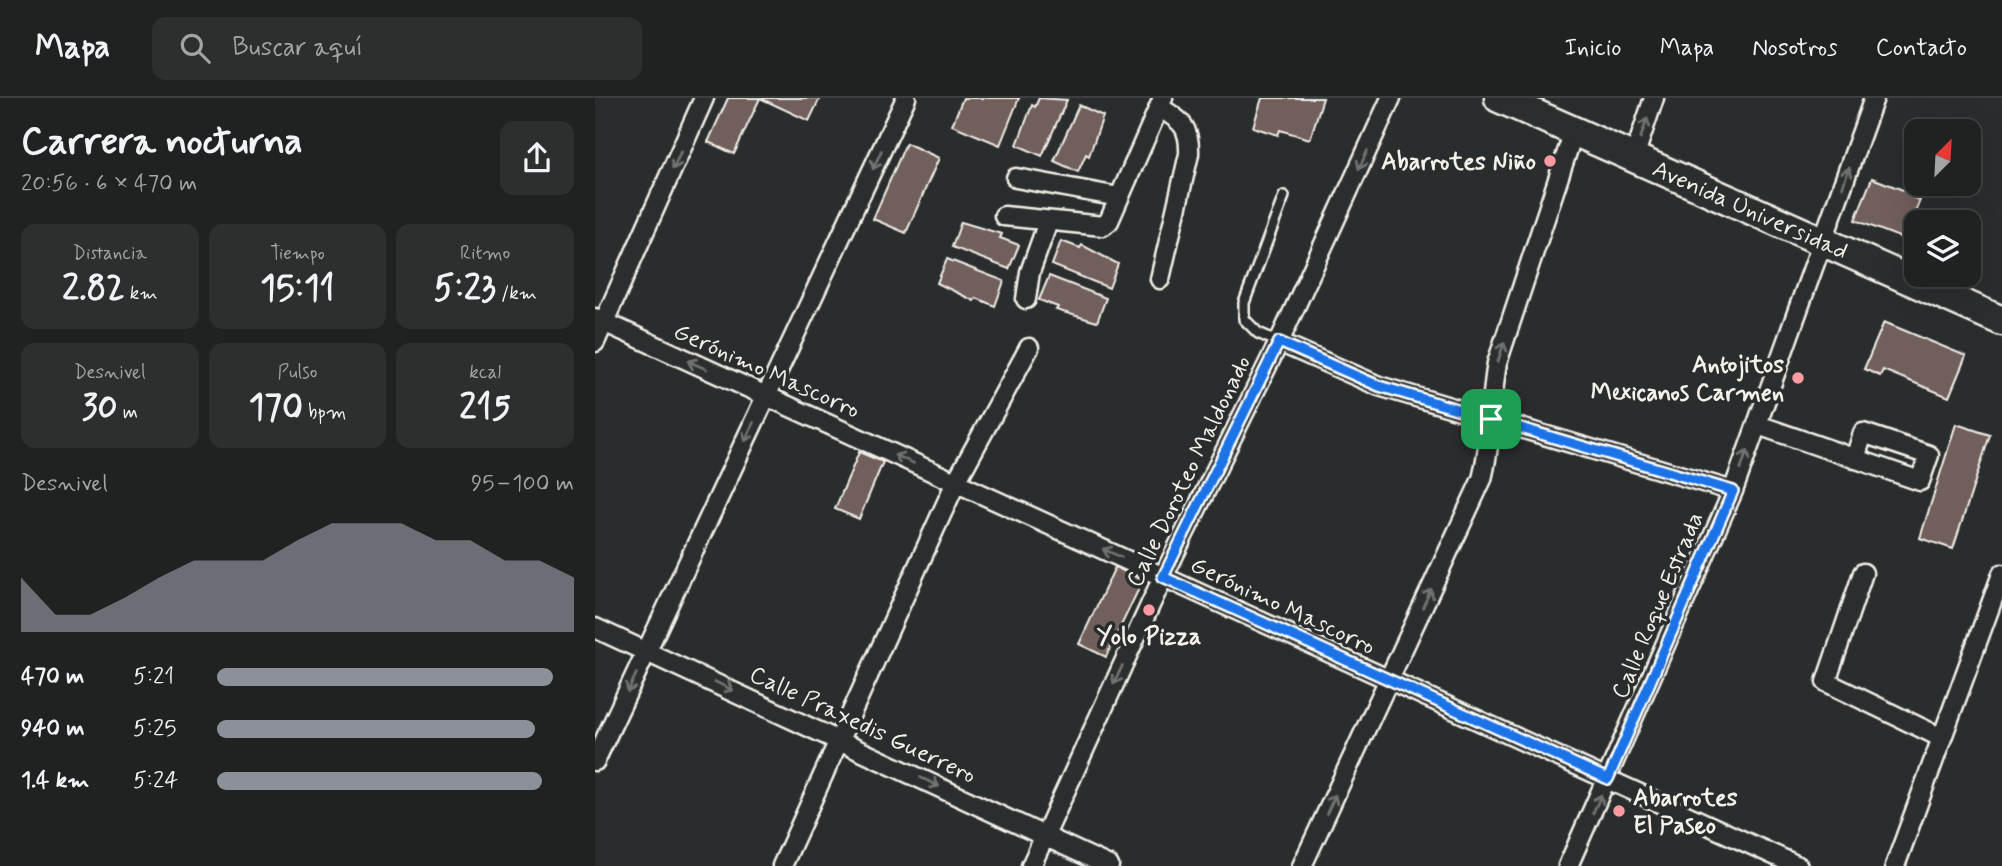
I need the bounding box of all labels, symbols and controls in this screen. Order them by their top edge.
search box [152,17,642,80]
text: Mapa [35,26,110,70]
icon: search [176,29,214,67]
text: Buscar aquí [232,31,363,65]
text: Inicio [1564,33,1622,64]
text: Mapa [1660,33,1714,64]
text: Nosotros [1752,33,1838,64]
text: Contacto [1876,33,1967,64]
one-way arrow [1639,117,1651,139]
text: Carrera nocturna [21,118,303,167]
north arrow [1904,119,1981,196]
map controls [1904,119,1981,287]
button: share [500,121,574,195]
place label: Abarrotes Niño [1381,147,1536,178]
one-way arrow [669,149,682,171]
one-way arrow [870,149,883,170]
one-way arrow [1356,149,1369,170]
marker: Abarrotes Niño [1542,153,1558,169]
street label: Avenida Universidad [1647,154,1852,268]
one-way arrow [1841,167,1853,189]
text: 20:56 · 6 × 470 m [21,169,197,199]
button: layers [1904,210,1981,287]
text: Distancia [73,241,147,266]
text: Tiempo [270,241,325,266]
text: Ritmo [460,241,510,266]
text: 2.82 [62,266,125,312]
text: 15:11 [260,266,335,312]
text: 5:23 [433,266,496,312]
text: km [125,281,158,306]
text: /km [496,281,537,306]
street label: Gerónimo Mascorro [668,316,864,426]
one-way arrow [1495,341,1508,363]
place label: Antojitos Mexicanos Carmen [1591,350,1784,409]
street label: Calle Doroteo Maldonado [1120,351,1259,593]
one-way arrow [687,358,709,371]
text: Desnivel [74,360,146,385]
text: Pulso [278,360,317,385]
text: kcal [469,360,501,385]
marker: Antojitos Mexicanos Carmen [1790,370,1806,386]
text: 30 [82,385,118,431]
text: 170 [249,385,303,431]
text: 215 [459,385,511,431]
pin [1461,389,1521,449]
text: m [118,400,138,425]
text: bpm [303,400,346,425]
icon: arrive [1472,400,1510,438]
one-way arrow [742,421,755,442]
one-way arrow [1739,449,1752,471]
one-way arrow [894,452,916,465]
text: Desnivel [21,469,108,499]
text: 95–100 m [471,469,574,499]
street label: Calle Roque Estrada [1605,508,1712,704]
one-way arrow [1101,546,1123,559]
street label: Gerónimo Mascorro [1185,550,1380,663]
one-way arrow [1420,588,1434,609]
marker: Yolo Pizza [1141,602,1157,618]
place label: Yolo Pizza [1097,622,1201,653]
street label: Calle Praxedis Guerrero [744,659,981,791]
text: 470 m [21,662,84,692]
text: 5:21 [133,662,174,692]
one-way arrow [1111,664,1124,685]
one-way arrow [625,672,638,693]
one-way arrow [713,680,734,693]
text: 940 m [21,714,85,744]
text: 5:25 [133,714,176,744]
text: 1.4 km [21,766,89,796]
text: 5:24 [133,766,178,796]
one-way arrow [919,776,940,790]
place label: Abarrotes El Paseo [1633,783,1738,842]
one-way arrow [1324,794,1338,815]
one-way arrow [1591,794,1604,815]
marker: Abarrotes El Paseo [1611,803,1627,819]

